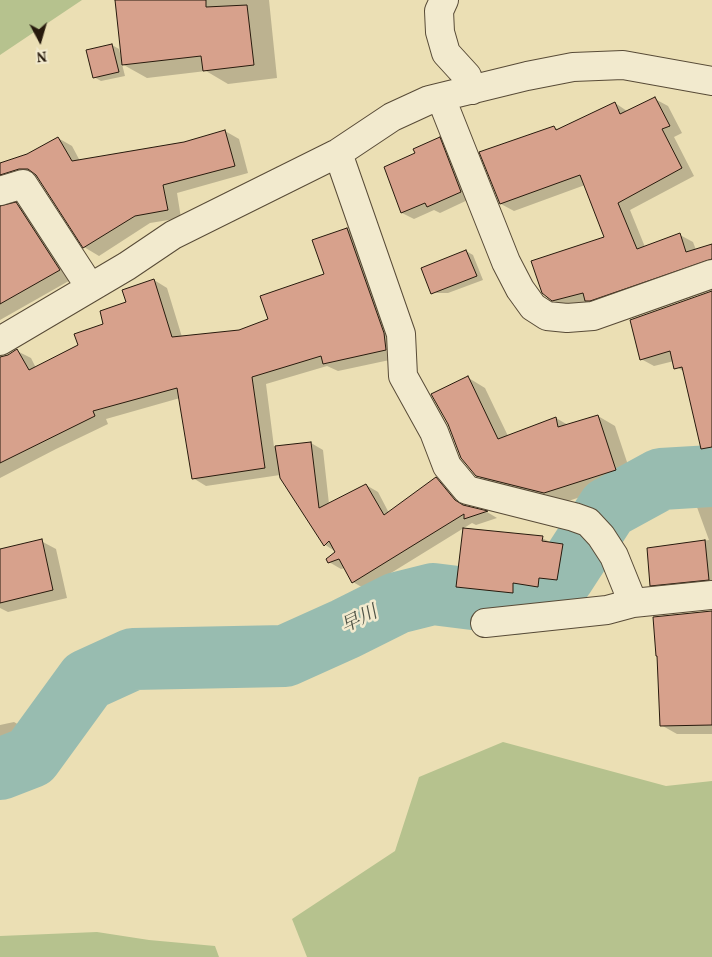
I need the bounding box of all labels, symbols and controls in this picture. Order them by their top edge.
north arrow [15,15,65,65]
text: N [36,45,48,65]
water label: 早川 [338,602,382,640]

